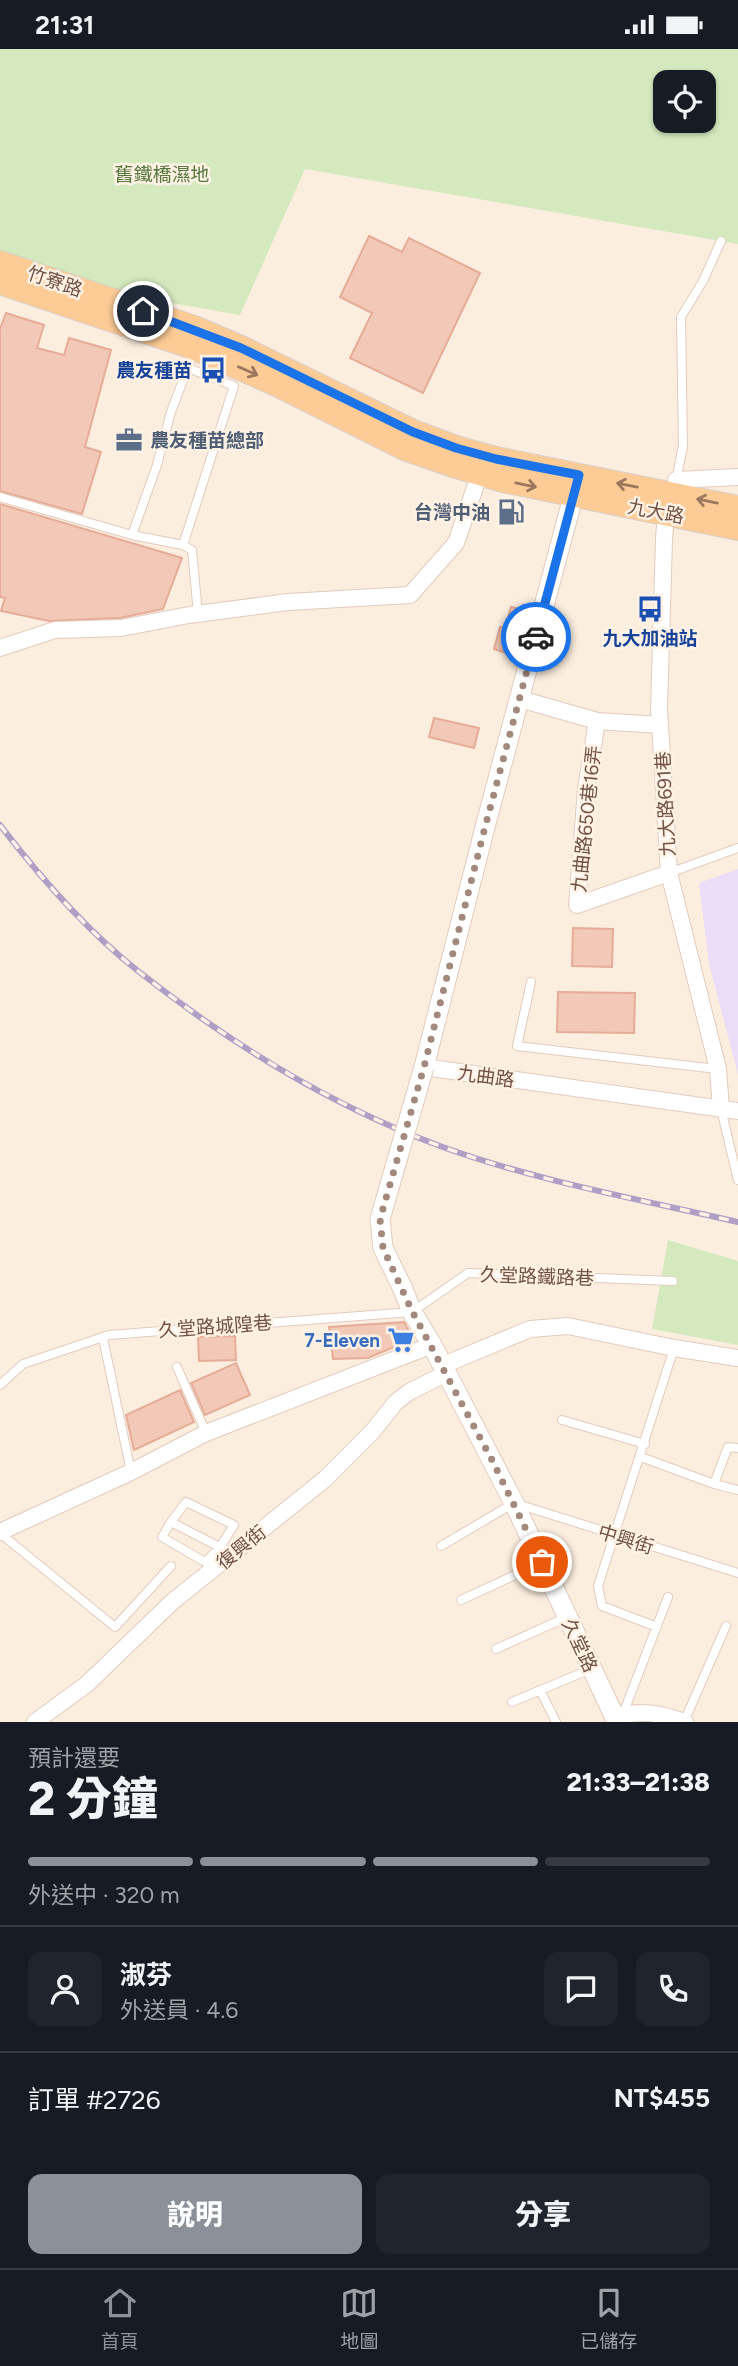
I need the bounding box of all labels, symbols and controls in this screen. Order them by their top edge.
text: 21:31 [35,9,94,41]
map controls [653,70,716,133]
button: locate [653,70,716,133]
park label: 舊鐵橋濕地 [114,163,210,186]
street label: 竹寮路 [24,261,86,302]
pin [113,281,173,341]
icon: home [124,292,162,330]
bus stop icon: 農友種苗 [198,355,228,385]
place label: 農友種苗 [116,359,192,382]
one-way arrow [237,365,259,378]
office icon: 農友種苗總部 [114,425,144,455]
place label: 農友種苗總部 [150,429,264,452]
one-way arrow [616,477,639,491]
one-way arrow [514,478,537,492]
one-way arrow [696,494,719,508]
street label: 九大路 [626,495,686,528]
fuel station icon: 台灣中油 [496,497,526,527]
place label: 台灣中油 [414,501,490,524]
bus stop icon: 九大加油站 [635,594,665,624]
courier [501,602,571,672]
icon: car [517,618,555,656]
place label: 九大加油站 [602,627,698,650]
street label: 九曲路650巷16弄 [567,745,606,894]
street label: 九大路691巷 [651,751,680,857]
street label: 九曲路 [456,1061,516,1092]
street label: 久堂路鐵路巷 [480,1263,594,1290]
street label: 久堂路城隍巷 [157,1311,273,1342]
supermarket icon: 7-Eleven [386,1325,416,1355]
place label: 7-Eleven [304,1329,380,1352]
street label: 中興街 [595,1520,656,1559]
street label: 復興街 [212,1521,271,1574]
pin [512,1532,572,1592]
icon: bag [523,1543,561,1581]
street label: 久堂路 [557,1615,602,1676]
text: 預計還要 [28,1744,120,1772]
text: 21:33–21:38 [566,1766,710,1798]
text: 2 分鐘 [28,1771,158,1827]
text: 外送中 · 320 m [28,1881,180,1909]
button: person [28,1952,102,2026]
button: chat [544,1952,618,2026]
button: phone [636,1952,710,2026]
text: 淑芬 [120,1959,172,1991]
text: 外送員 · 4.6 [120,1996,238,2024]
text: NT$455 [614,2082,710,2114]
text: 訂單 #2726 [28,2084,161,2116]
button: 說明 [28,2174,362,2254]
button: 分享 [376,2174,710,2254]
tab: 首頁 [101,2284,139,2353]
tab: 地圖 [340,2284,378,2353]
tab: 已儲存 [580,2284,637,2353]

